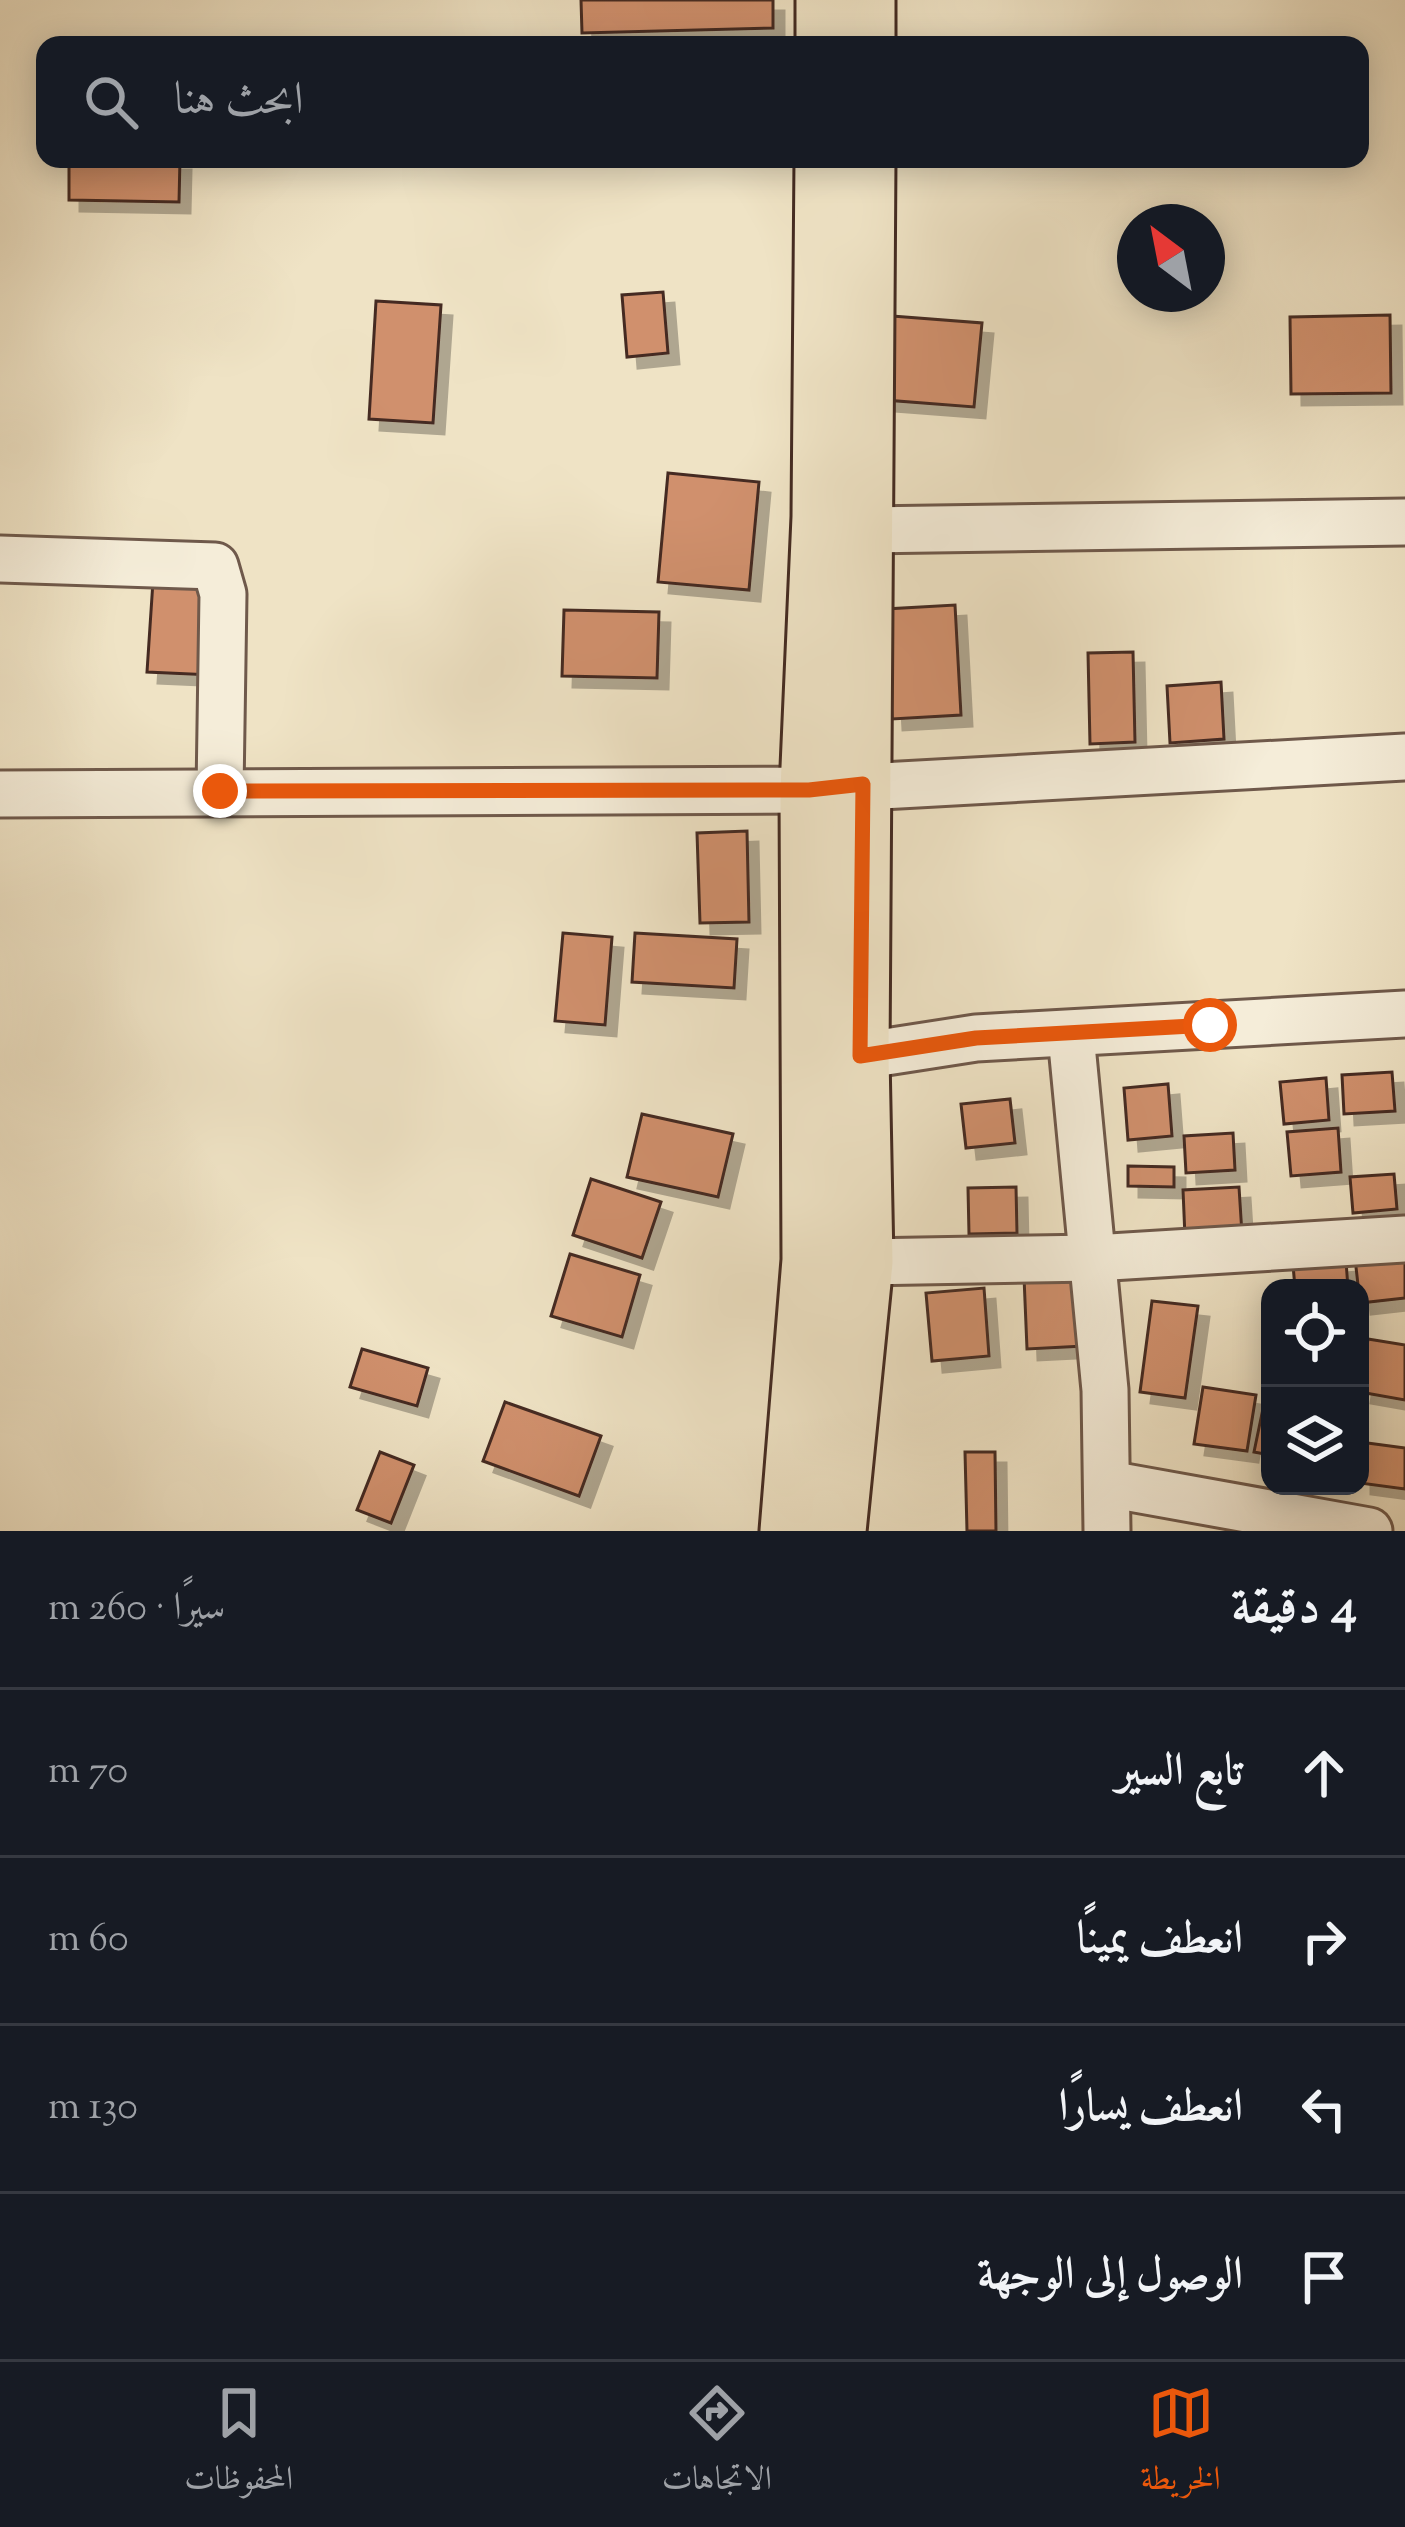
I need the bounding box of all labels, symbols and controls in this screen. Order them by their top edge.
search box [36,36,1369,168]
icon: search [78,69,144,135]
text: ابحث هنا [174,70,304,135]
north arrow [1117,204,1225,312]
route end [193,764,247,818]
route start [1183,998,1237,1052]
map controls [1261,1279,1369,1495]
button: locate [1261,1279,1369,1387]
button: layers [1261,1387,1369,1495]
text: 4 دقيقة [1231,1573,1357,1646]
text: سيرًا · 260 m [48,1582,225,1638]
icon: ahead [1291,1740,1357,1806]
text: تابع السير [1116,1741,1243,1806]
text: 70 m [48,1745,128,1801]
icon: right [1291,1908,1357,1974]
text: انعطف يمينًا [1077,1909,1243,1974]
text: 60 m [48,1913,129,1969]
icon: left [1291,2076,1357,2142]
text: انعطف يسارًا [1059,2077,1243,2142]
text: 130 m [48,2081,138,2137]
icon: arrive [1291,2244,1357,2310]
text: الوصول إلى الوجهة [977,2245,1243,2310]
tab: المحفوظات [184,2380,293,2510]
tab: الاتجاهات [662,2380,772,2510]
tab: الخريطة [1140,2380,1221,2510]

